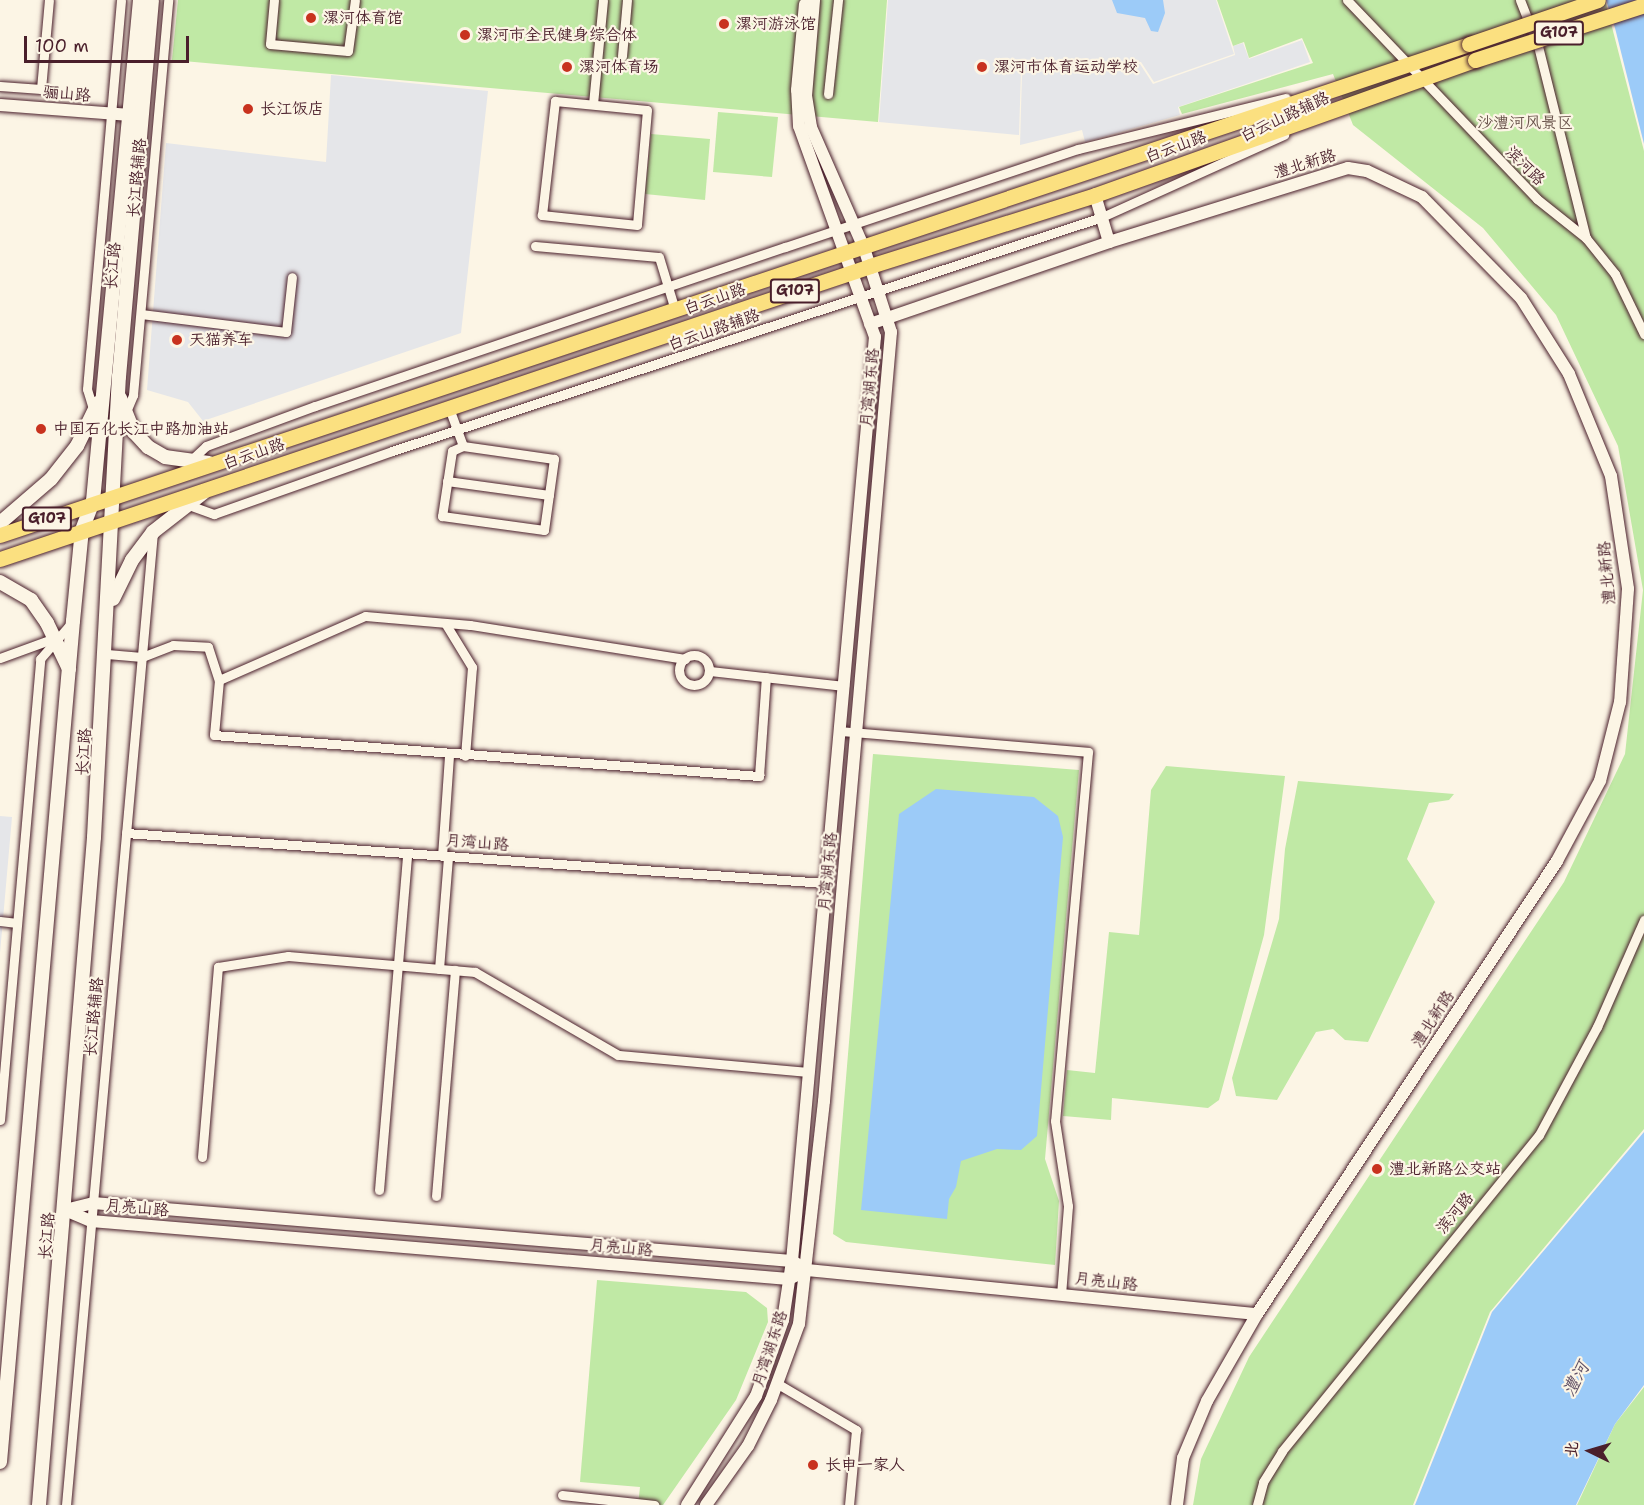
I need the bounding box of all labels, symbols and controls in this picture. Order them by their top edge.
place label: 漯河体育馆 [323,8,403,28]
marker: 漯河体育馆 [304,11,318,25]
place label: 漯河游泳馆 [736,14,816,34]
marker: 漯河游泳馆 [717,17,731,31]
road number: G107 [1534,21,1584,45]
scale bar [27,24,192,62]
place label: 漯河市全民健身综合体 [477,25,637,45]
marker: 漯河市全民健身综合体 [458,28,472,42]
text: 100 m [35,34,89,58]
place label: 漯河体育场 [579,57,659,77]
place label: 漯河市体育运动学校 [994,57,1138,77]
marker: 漯河体育场 [560,60,574,74]
marker: 漯河市体育运动学校 [975,60,989,74]
street label: 骊山路 [42,82,92,106]
street label: 白云山路辅路 [1237,88,1333,146]
place label: 长江饭店 [260,99,324,119]
marker: 长江饭店 [241,102,255,116]
park label: 沙澧河风景区 [1477,113,1573,133]
street label: 白云山路 [1143,127,1209,167]
street label: 长江路辅路 [124,137,150,219]
street label: 滨河路 [1501,142,1549,190]
street label: 澧北新路 [1272,145,1338,183]
street label: 长江路 [101,241,125,291]
road number: G107 [770,279,820,303]
street label: 白云山路 [682,280,748,318]
street label: 白云山路辅路 [665,305,763,355]
place label: 天猫养车 [189,330,253,350]
marker: 天猫养车 [170,333,184,347]
street label: 月湾湖东路 [857,347,883,429]
place label: 中国石化长江中路加油站 [53,419,229,439]
marker: 中国石化长江中路加油站 [34,422,48,436]
street label: 白云山路 [221,435,287,473]
road number: G107 [22,507,72,531]
street label: 澧北新路 [1595,540,1619,606]
street label: 长江路 [73,727,95,777]
street label: 月湾山路 [444,831,510,855]
street label: 月湾湖东路 [815,831,841,913]
street label: 长江路辅路 [81,976,107,1058]
street label: 澧北新路 [1408,987,1458,1051]
place label: 澧北新路公交站 [1389,1159,1501,1179]
marker: 澧北新路公交站 [1370,1162,1384,1176]
street label: 滨河路 [1432,1188,1478,1238]
street label: 月亮山路 [104,1196,170,1220]
street label: 长江路 [35,1211,59,1261]
street label: 月亮山路 [588,1236,654,1260]
street label: 月亮山路 [1073,1269,1139,1295]
street label: 月湾湖东路 [749,1308,791,1390]
water label: 澧河 [1558,1358,1594,1400]
north arrow [1560,1421,1620,1481]
text: 北 [1560,1441,1583,1458]
place label: 长申一家人 [825,1455,905,1475]
marker: 长申一家人 [806,1458,820,1472]

